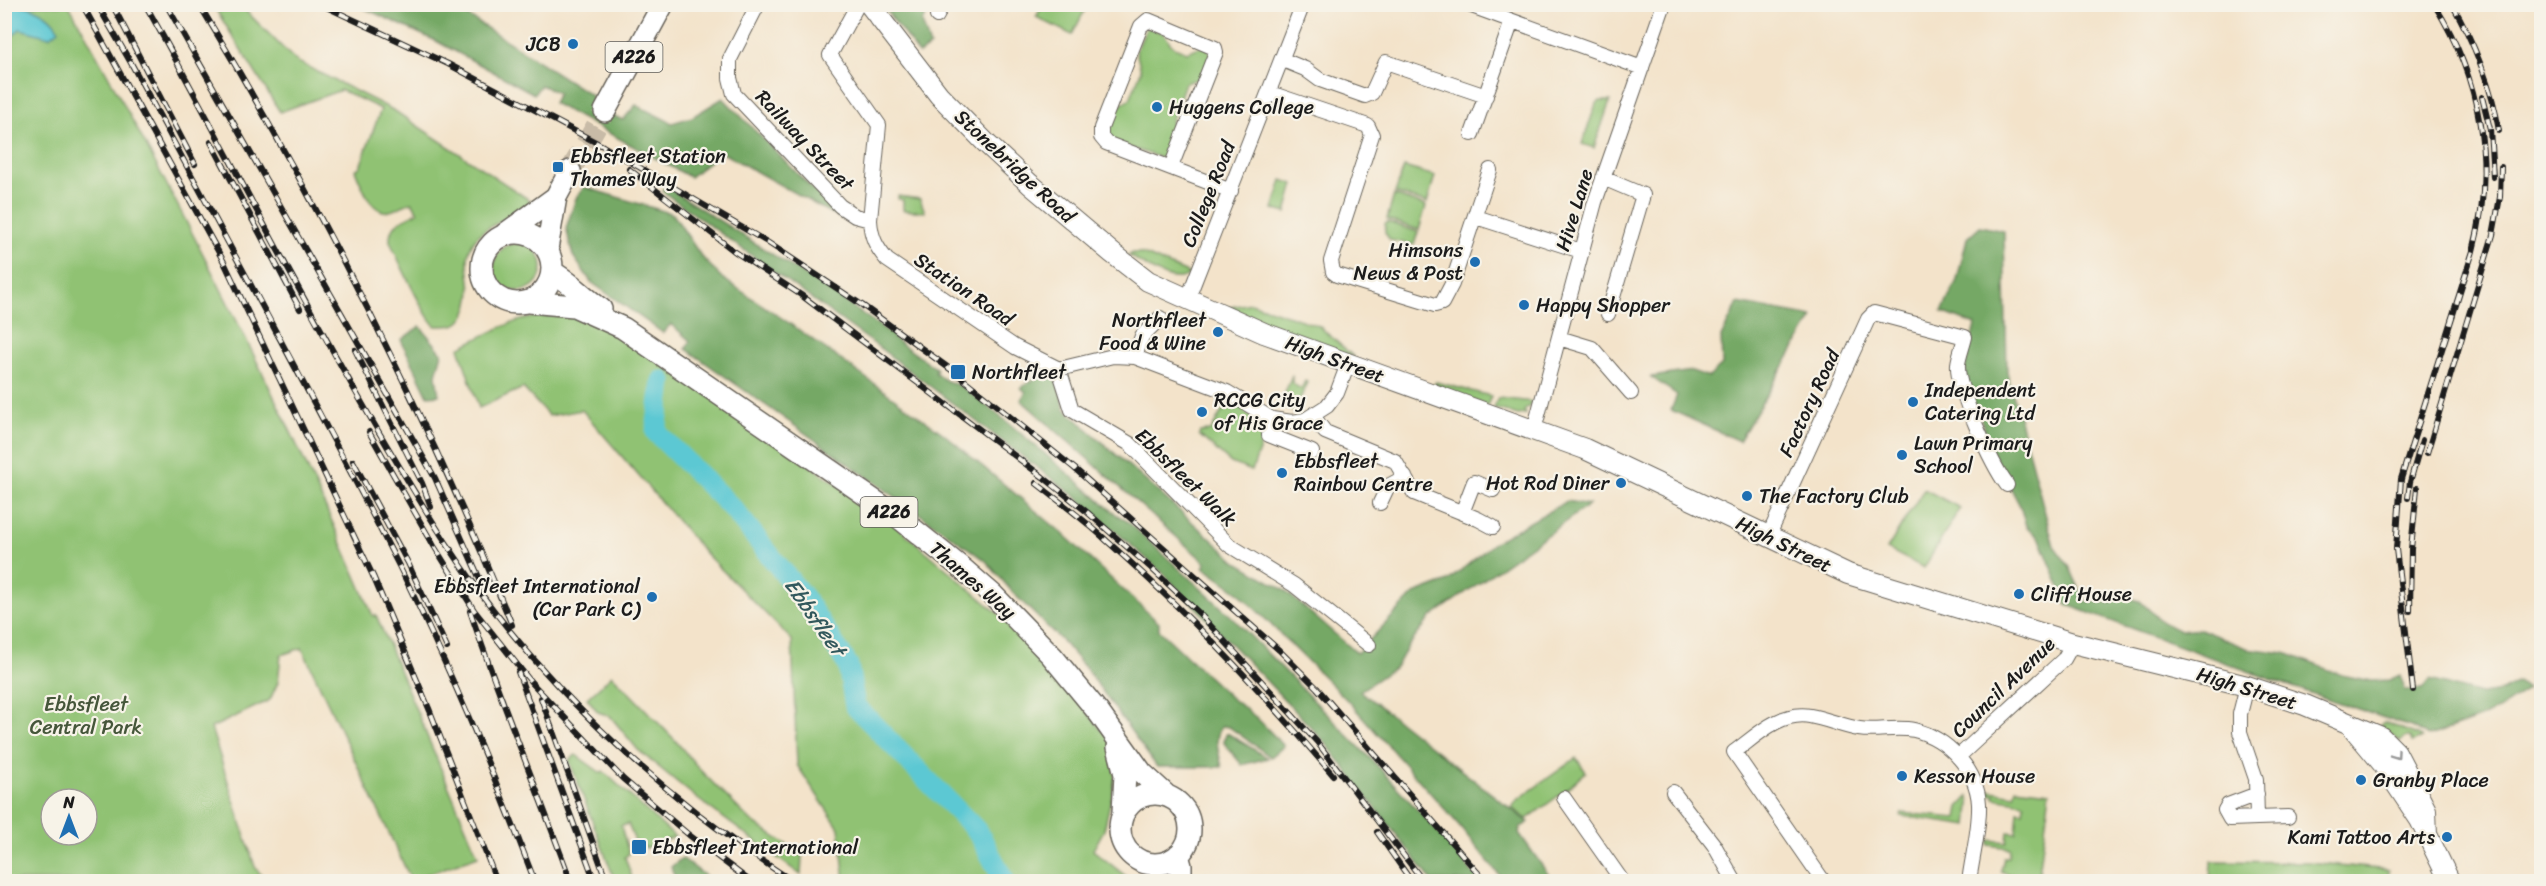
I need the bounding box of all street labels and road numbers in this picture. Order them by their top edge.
road number: A226 [606,42,662,72]
street label: Railway Street [747,81,863,200]
street label: Stonebridge Road [946,100,1085,233]
street label: College Road [1171,134,1246,253]
street label: Hive Lane [1545,164,1604,256]
street label: Station Road [906,243,1022,337]
street label: High Street [1280,325,1390,394]
street label: Factory Road [1769,342,1850,463]
street label: Ebbsfleet Walk [1126,419,1245,536]
road number: A226 [860,497,918,527]
street label: High Street [1730,506,1838,583]
street label: Thames Way [921,532,1025,629]
street label: Council Avenue [1943,628,2064,747]
street label: High Street [2192,657,2302,720]

